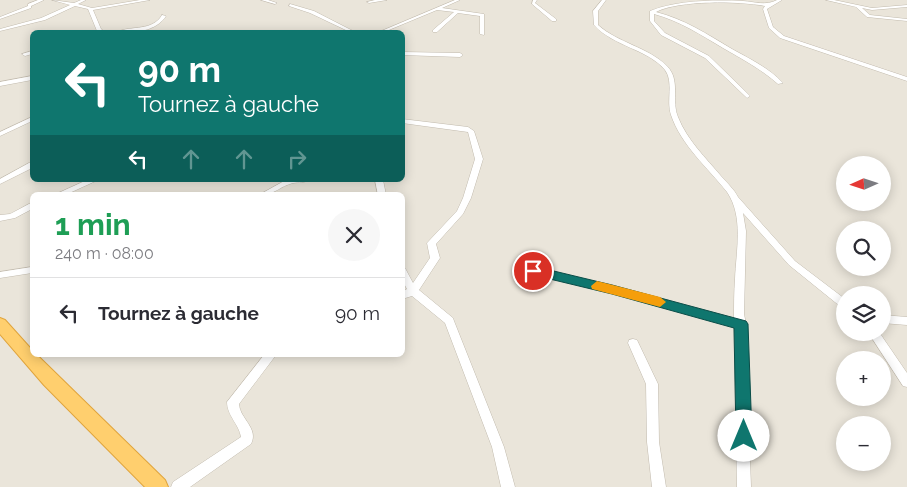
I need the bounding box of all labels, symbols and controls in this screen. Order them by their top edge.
text: 90 m [138,49,221,90]
icon: left [55,50,120,115]
text: Tournez à gauche [138,91,319,117]
icon: left [124,145,152,173]
icon: ahead [177,145,205,173]
icon: ahead [230,145,258,173]
icon: right [283,145,311,173]
north arrow [836,156,891,211]
map controls [836,156,891,471]
text: 1 min [55,207,131,242]
button: close [328,209,380,261]
button: search [836,221,891,276]
text: 240 m · 08:00 [55,244,154,263]
pin [512,250,554,292]
icon: arrive [519,257,547,285]
button: layers [836,286,891,341]
icon: left [55,299,83,327]
text: Tournez à gauche [98,302,259,324]
text: 90 m [335,302,380,324]
button: + [836,351,891,406]
position arrow [717,409,769,461]
button: − [836,416,891,471]

